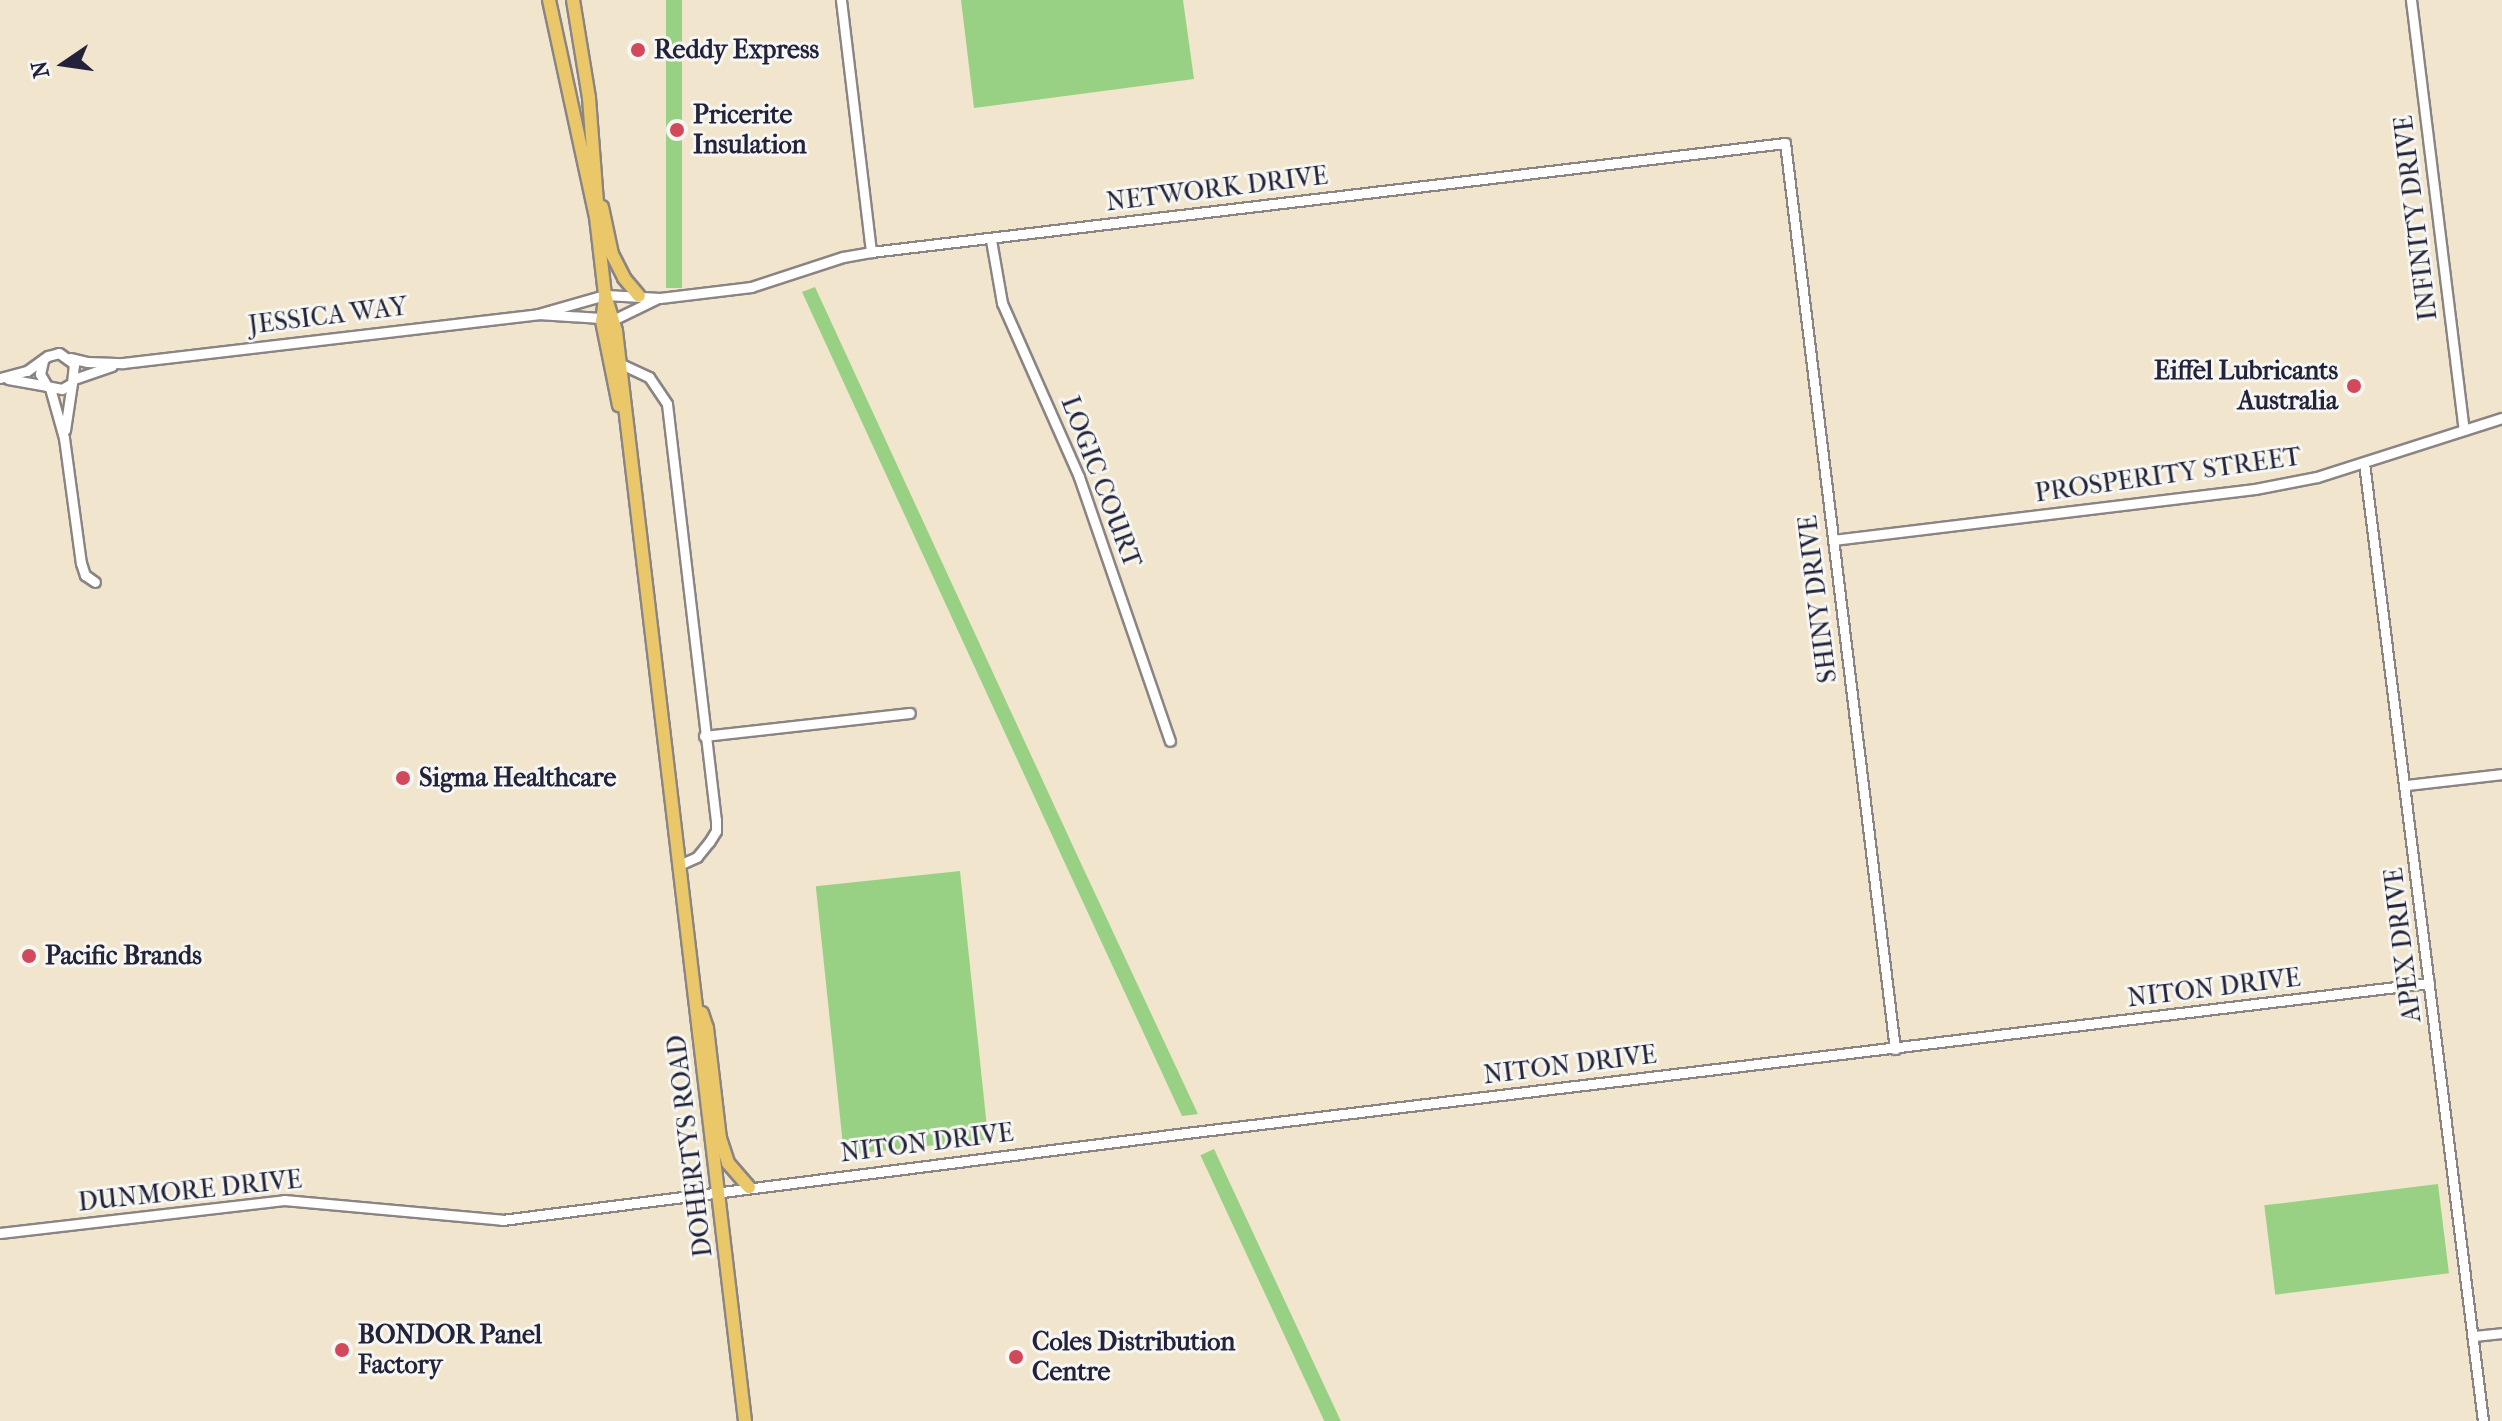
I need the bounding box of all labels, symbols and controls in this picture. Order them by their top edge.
north arrow [24,24,104,104]
place label: Reddy Express [654,34,819,66]
marker: Reddy Express [629,41,647,59]
text: N [26,58,55,80]
place label: Pricerite Insulation [693,99,807,160]
street label: INFINITY DRIVE [2388,114,2444,322]
marker: Pricerite Insulation [668,121,686,139]
street label: NETWORK DRIVE [1104,160,1330,218]
street label: JESSICA WAY [247,291,409,341]
place label: Eiffel Lubricants Australia [2154,355,2338,416]
marker: Eiffel Lubricants Australia [2345,377,2363,395]
street label: LOGIC COURT [1054,392,1148,572]
street label: PROSPERITY STREET [2033,441,2303,509]
street label: SHINY DRIVE [1792,513,1844,685]
place label: Sigma Healthcare [419,762,616,794]
marker: Sigma Healthcare [394,769,412,787]
street label: APEX DRIVE [2378,866,2428,1024]
place label: Pacific Brands [45,940,202,972]
marker: Pacific Brands [20,947,38,965]
street label: NITON DRIVE [2126,962,2302,1014]
street label: DOHERTYS ROAD [661,1033,719,1259]
street label: NITON DRIVE [1482,1039,1658,1091]
street label: NITON DRIVE [839,1117,1015,1169]
street label: DUNMORE DRIVE [76,1164,304,1218]
place label: BONDOR Panel Factory [358,1319,542,1380]
place label: Coles Distribution Centre [1032,1326,1235,1388]
marker: BONDOR Panel Factory [333,1341,351,1359]
marker: Coles Distribution Centre [1007,1348,1025,1366]

